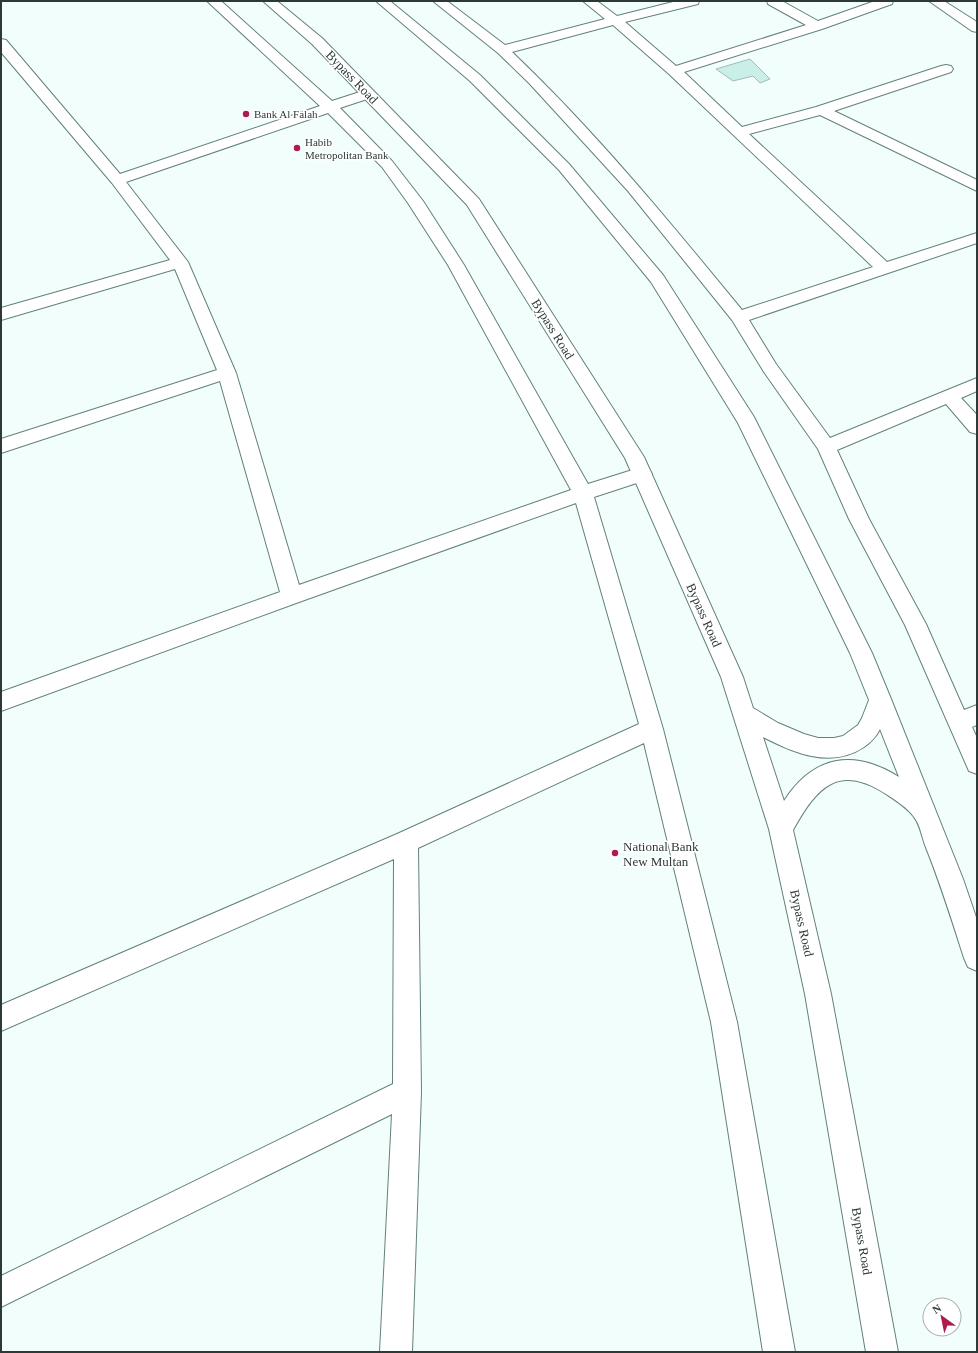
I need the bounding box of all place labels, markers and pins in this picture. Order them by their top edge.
place label: Bank Al Falah [254,108,318,120]
marker: Bank Al Falah [241,109,251,119]
place label: Habib Metropolitan Bank [305,136,389,161]
marker: Habib Metropolitan Bank [292,143,302,153]
place label: National Bank New Multan [623,839,699,869]
marker: National Bank New Multan [610,848,620,858]

